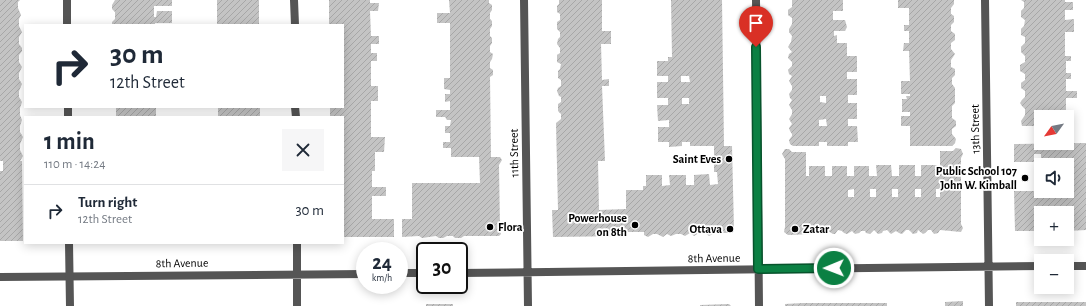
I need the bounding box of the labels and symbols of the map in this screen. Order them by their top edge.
pin [739,6,773,47]
street label: 13th Street [969,104,981,154]
north arrow [1034,110,1074,150]
street label: 11th Street [508,128,520,177]
place label: Saint Eves [673,153,721,165]
marker: Saint Eves [724,154,734,164]
place label: Public School 107 John W. Kimball [936,165,1017,191]
marker: Public School 107 John W. Kimball [1020,173,1030,183]
place label: Powerhouse on 8th [568,212,627,238]
marker: Powerhouse on 8th [630,220,640,230]
place label: Flora [498,221,523,233]
marker: Flora [485,222,495,232]
place label: Ottava [690,223,722,235]
place label: Zatar [803,223,830,235]
marker: Ottava [725,224,735,234]
marker: Zatar [790,224,800,234]
speed limit sign: 30 [416,242,468,294]
position arrow [813,247,855,289]
street label: 8th Avenue [688,252,740,264]
street label: 8th Avenue [156,257,208,269]

